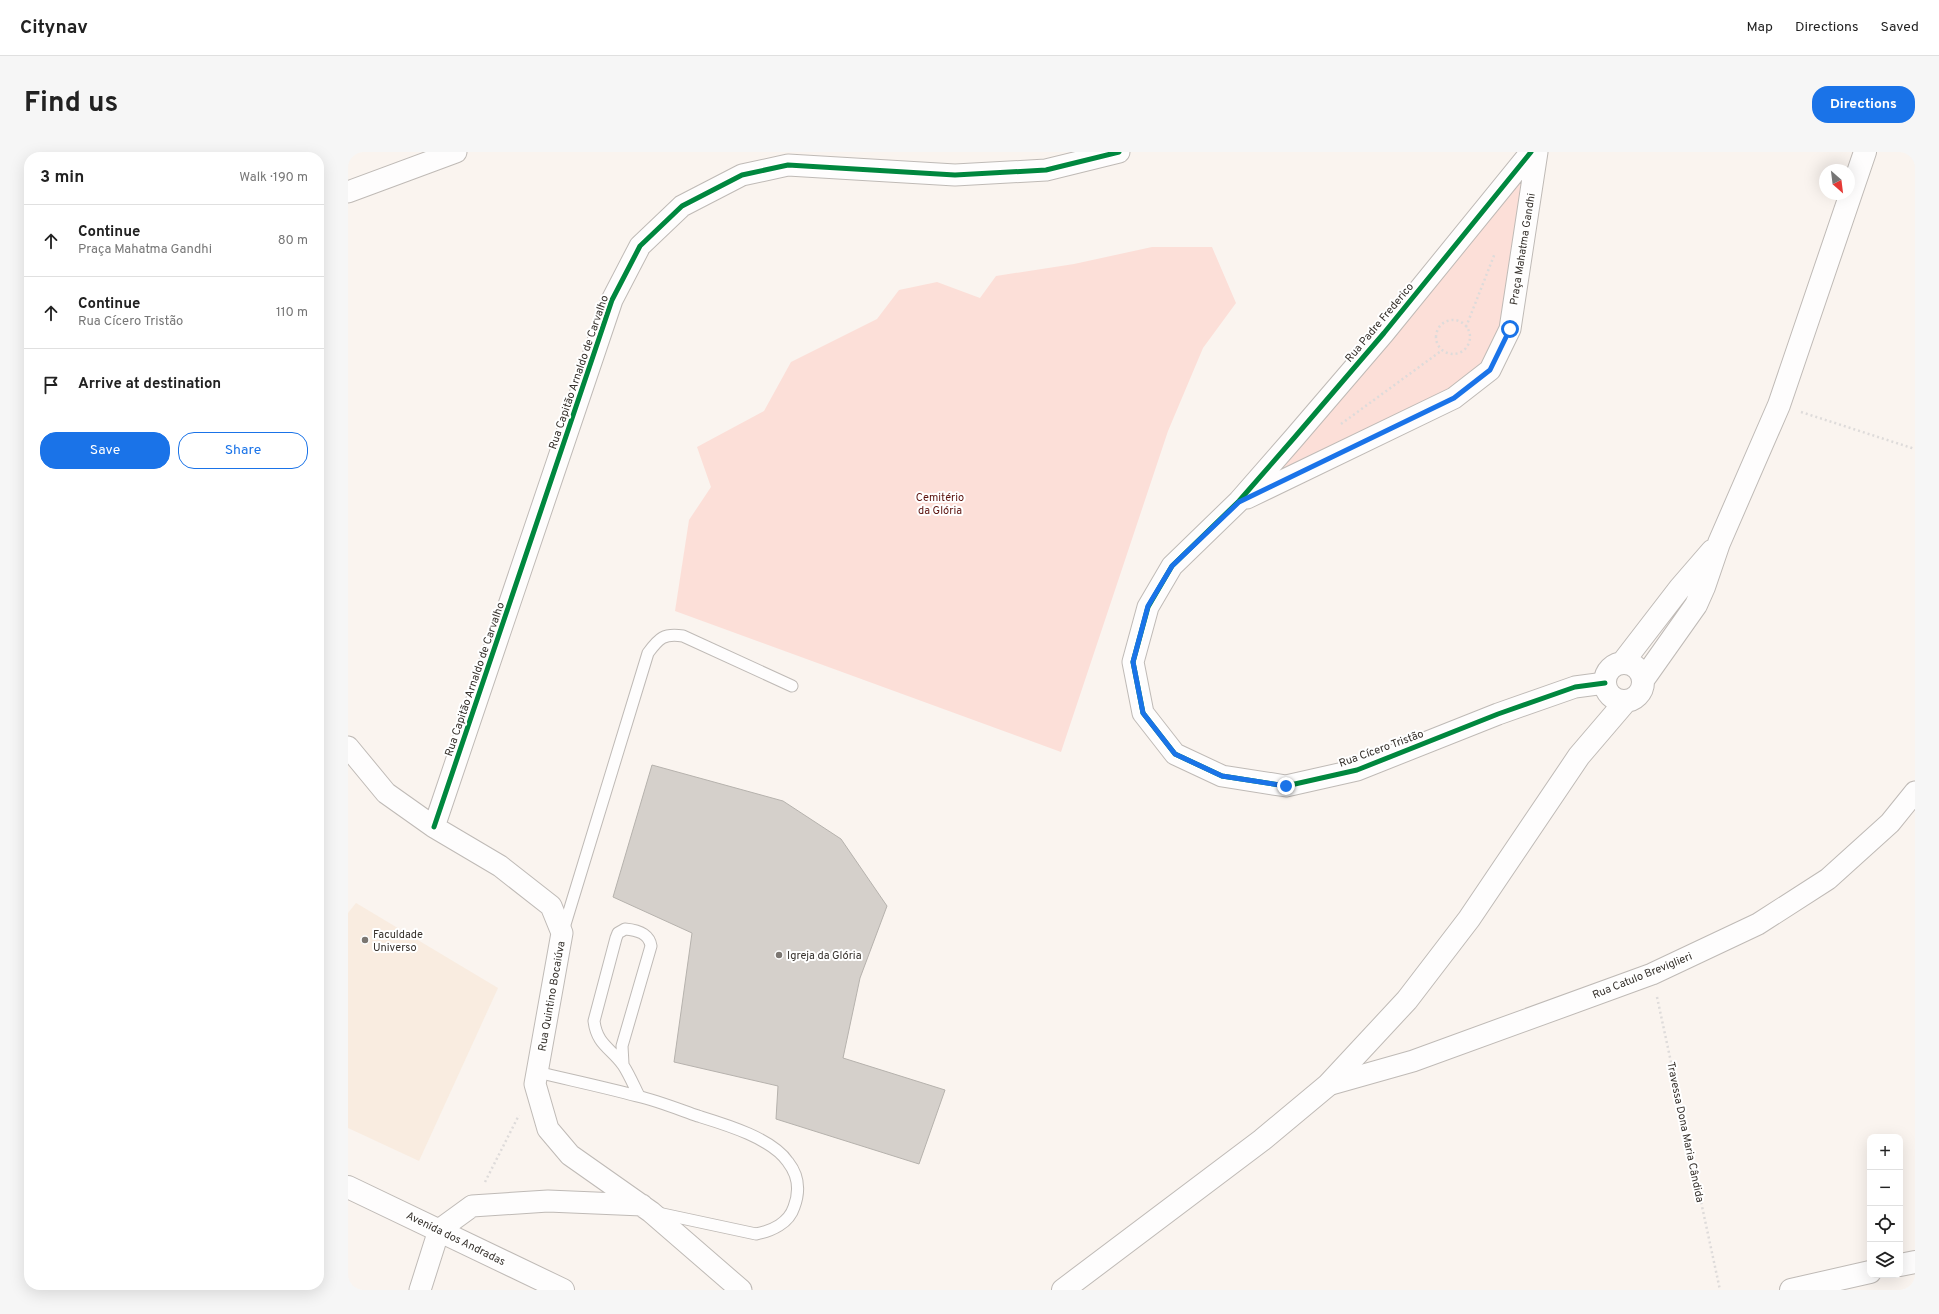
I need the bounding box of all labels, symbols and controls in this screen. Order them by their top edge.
text: Citynav [20,16,88,40]
text: Map [1747,19,1773,36]
text: Directions [1795,19,1859,36]
text: Saved [1881,19,1919,36]
text: Find us [24,86,118,122]
button: Directions [1812,86,1915,123]
north arrow [1819,164,1855,200]
text: 3 min [40,167,84,189]
text: Walk · 190 m [239,170,308,186]
street label: Praça Mahatma Gandhi [1507,192,1539,306]
text: Continue [78,223,140,242]
icon: ahead [40,230,62,252]
text: 80 m [278,233,308,249]
text: Praça Mahatma Gandhi [78,242,212,258]
street label: Rua Padre Frederico [1342,280,1417,365]
street label: Rua Capitão Arnaldo de Carvalho [546,293,612,451]
text: Continue [78,295,140,314]
icon: ahead [40,302,62,324]
text: 110 m [276,305,308,321]
text: Rua Cícero Tristão [78,314,183,330]
route start [1501,320,1519,338]
icon: arrive [40,374,62,396]
text: Arrive at destination [78,375,221,394]
button: Save [40,432,170,469]
button: Share [178,432,308,469]
park label: Cemitério da Glória [916,491,964,518]
street label: Rua Capitão Arnaldo de Carvalho [442,600,508,758]
street label: Rua Cícero Tristão [1337,727,1426,771]
route end [1277,777,1295,795]
place label: Faculdade Universo [373,928,423,955]
marker: Faculdade Universo [360,935,370,945]
street label: Rua Quintino Bocaiúva [535,940,569,1052]
place label: Igreja da Glória [787,949,862,963]
street label: Rua Catulo Breviglieri [1590,949,1694,1002]
marker: Igreja da Glória [774,950,784,960]
street label: Travessa Dona Maria Cândida [1663,1061,1707,1204]
map controls [1867,1134,1903,1278]
button: + [1867,1134,1903,1170]
button: − [1867,1170,1903,1206]
button: locate [1867,1206,1903,1242]
street label: Avenida dos Andradas [404,1209,507,1269]
button: layers [1867,1242,1903,1278]

